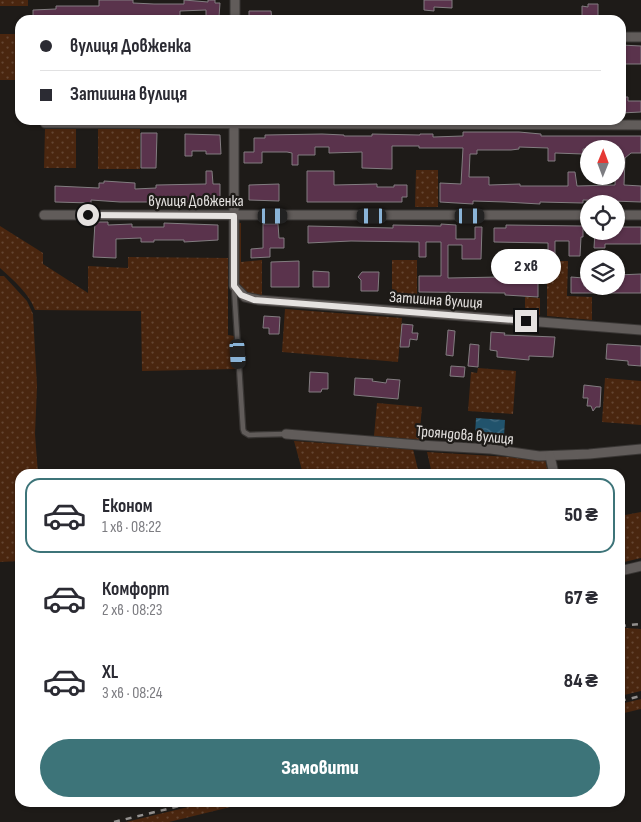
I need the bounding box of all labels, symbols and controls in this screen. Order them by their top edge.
text: вулиця Довженка [70,35,191,58]
text: Затишна вулиця [70,83,187,106]
north arrow [580,140,625,185]
map controls [580,140,625,295]
street label: вулиця Довженка [148,192,244,211]
button: locate [580,195,625,240]
route start [77,204,99,226]
car [258,209,288,224]
car [357,209,387,224]
car [455,209,485,224]
callout: 2 хв [491,248,561,284]
button: layers [580,250,625,295]
text: 2 хв [514,257,538,276]
street label: Затишна вулиця [389,288,483,313]
route end [515,310,537,332]
car [229,339,246,369]
street label: Трояндова вулиця [415,422,515,449]
icon: car [42,493,87,538]
text: Економ [102,495,153,518]
text: 50 ₴ [564,504,598,527]
text: 1 хв · 08:22 [102,518,161,537]
icon: car [42,576,87,621]
text: Комфорт [102,578,169,601]
text: 67 ₴ [565,587,598,610]
text: 2 хв · 08:23 [102,601,163,620]
icon: car [42,659,87,704]
text: XL [102,661,118,684]
text: 84 ₴ [564,670,598,693]
text: 3 хв · 08:24 [102,684,163,703]
button: Замовити [40,739,600,797]

